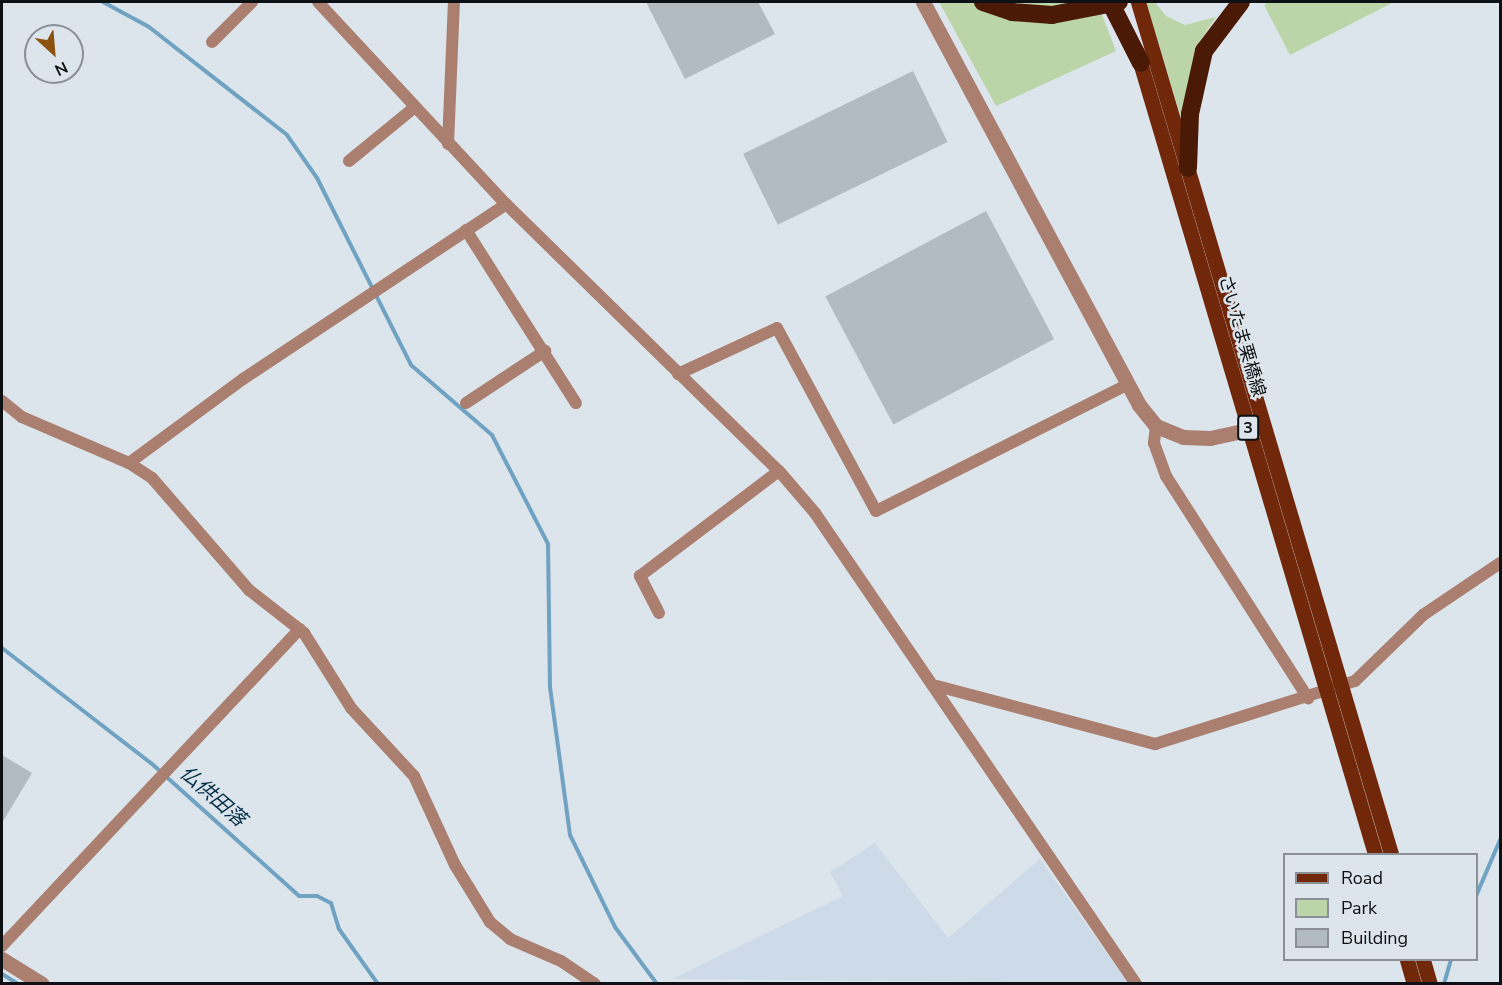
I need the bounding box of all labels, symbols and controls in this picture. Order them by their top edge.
north arrow [24,24,84,84]
text: N [51,56,71,81]
street label: さいたま栗橋線 [1214,272,1270,400]
road number: 3 [1236,415,1260,441]
water label: 仏供田落 [175,761,251,831]
legend [1283,853,1478,961]
text: Road [1341,866,1383,890]
text: Park [1341,896,1377,920]
text: Building [1341,926,1408,950]

